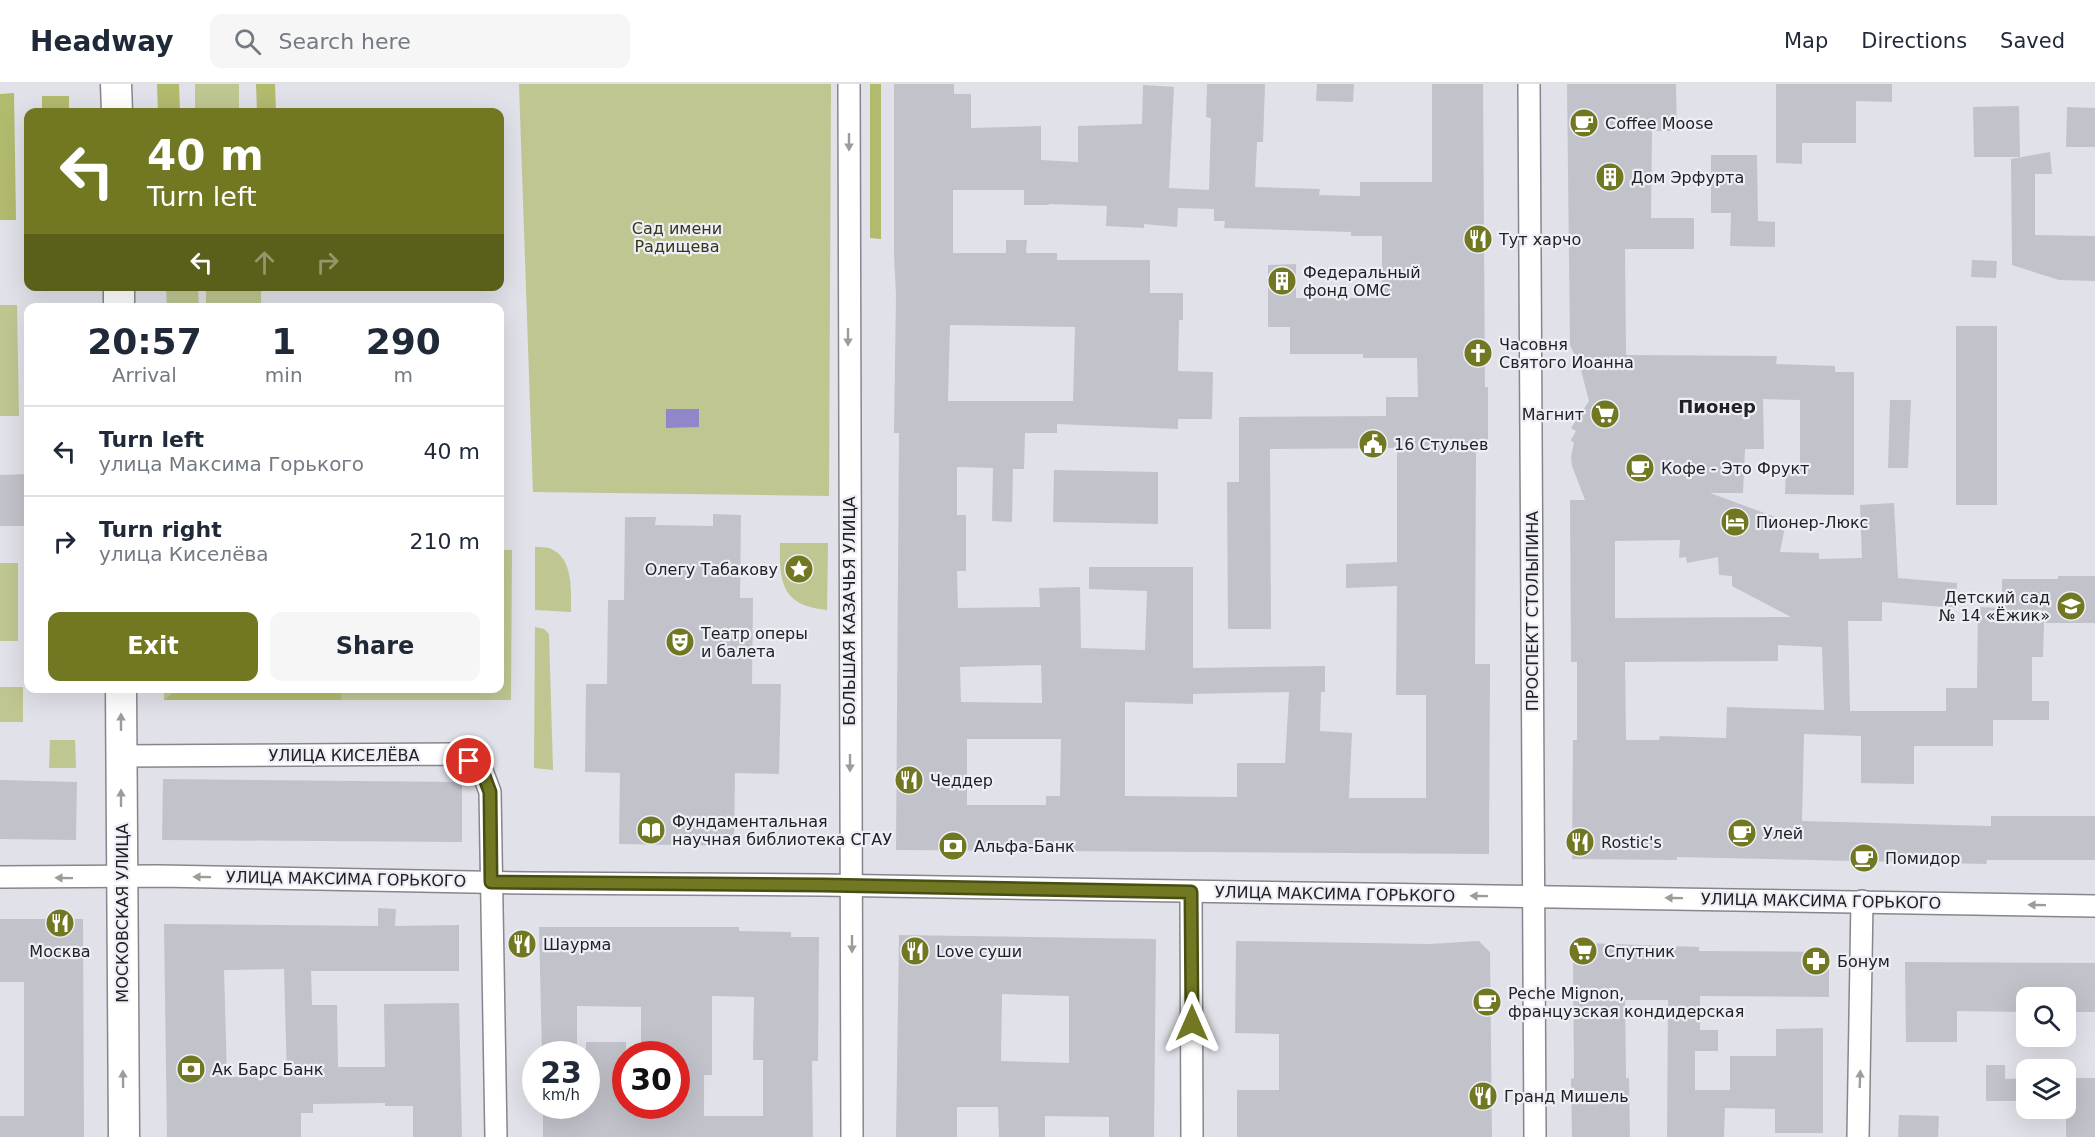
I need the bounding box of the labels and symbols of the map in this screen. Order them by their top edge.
cafe icon: Coffee Moose [1568,107,1600,139]
place label: Coffee Moose [1605,114,1713,133]
one-way arrow [844,133,854,152]
building icon: Дом Эрфурта [1594,161,1626,193]
place label: Дом Эрфурта [1631,168,1744,187]
park label: Сад имени Радищева [632,219,722,256]
restaurant icon: Тут харчо [1462,223,1494,255]
place label: Тут харчо [1498,230,1581,249]
place label: Федеральный фонд ОМС [1303,263,1421,300]
building icon: Федеральный фонд ОМС [1266,265,1298,297]
one-way arrow [843,328,853,347]
place label: Часовня Святого Иоанна [1499,335,1634,372]
church icon: Часовня Святого Иоанна [1462,337,1494,369]
district label: Пионер [1678,396,1756,417]
supermarket icon: Магнит [1589,398,1621,430]
place label: Магнит [1522,405,1584,424]
public building icon: 16 Стульев [1357,428,1389,460]
place label: 16 Стульев [1394,435,1488,454]
cafe icon: Кофе - Это Фрукт [1624,452,1656,484]
place label: Кофе - Это Фрукт [1661,459,1809,478]
street label: БОЛЬШАЯ КАЗАЧЬЯ УЛИЦА [840,496,859,726]
hotel icon: Пионер-Люкс [1719,506,1751,538]
street label: ПРОСПЕКТ СТОЛЫПИНА [1523,511,1542,711]
place label: Пионер-Люкс [1756,513,1868,532]
place icon: Олегу Табакову [783,553,815,585]
place label: Олегу Табакову [645,560,778,579]
place label: Детский сад № 14 «Ёжик» [1939,588,2050,625]
school or university icon: Детский сад № 14 «Ёжик» [2055,590,2087,622]
place label: Театр оперы и балета [700,624,808,661]
theatre icon: Театр оперы и балета [664,626,696,658]
one-way arrow [116,713,126,732]
pin [443,735,494,786]
street label: УЛИЦА КИСЕЛЁВА [269,746,419,765]
one-way arrow [845,754,855,773]
restaurant icon: Чеддер [893,764,925,796]
place label: Чеддер [930,771,993,790]
one-way arrow [116,788,126,807]
place label: Фундаментальная научная библиотека СГАУ [672,812,892,849]
library icon: Фундаментальная научная библиотека СГАУ [635,814,667,846]
cafe icon: Улей [1726,817,1758,849]
street label: МОСКОВСКАЯ УЛИЦА [113,823,132,1003]
place label: Улей [1763,824,1803,843]
restaurant icon: Rostic's [1564,826,1596,858]
bank icon: Альфа-Банк [937,830,969,862]
place label: Rostic's [1601,833,1662,852]
place label: Альфа-Банк [974,837,1075,856]
cafe icon: Помидор [1848,842,1880,874]
place label: Помидор [1885,849,1960,868]
street label: УЛИЦА МАКСИМА ГОРЬКОГО [226,867,466,891]
one-way arrow [192,872,211,882]
one-way arrow [54,873,73,883]
street label: УЛИЦА МАКСИМА ГОРЬКОГО [1215,882,1455,906]
street label: УЛИЦА МАКСИМА ГОРЬКОГО [1701,889,1941,913]
one-way arrow [1469,891,1488,901]
one-way arrow [1664,894,1683,903]
one-way arrow [2027,900,2046,910]
restaurant icon: Москва [44,907,76,939]
restaurant icon: Шаурма [506,928,538,960]
place label: Шаурма [543,935,611,954]
one-way arrow [847,935,857,954]
restaurant icon: Love суши [899,935,931,967]
supermarket icon: Спутник [1567,935,1599,967]
place label: Москва [29,942,91,961]
place label: Love суши [936,942,1022,961]
place label: Спутник [1604,942,1675,961]
pharmacy icon: Бонум [1800,945,1832,977]
place label: Бонум [1837,952,1890,971]
place label: Peche Mignon, французская кондидерская [1508,984,1744,1021]
cafe icon: Peche Mignon, французская кондидерская [1471,986,1503,1018]
position arrow [1160,991,1224,1055]
speed limit sign: 30 [612,1041,690,1119]
bank icon: Ак Барс Банк [175,1053,207,1085]
place label: Ак Барс Банк [212,1060,324,1079]
one-way arrow [118,1069,128,1088]
one-way arrow [1855,1069,1864,1088]
restaurant icon: Гранд Мишель [1467,1080,1499,1112]
place label: Гранд Мишель [1504,1087,1629,1106]

